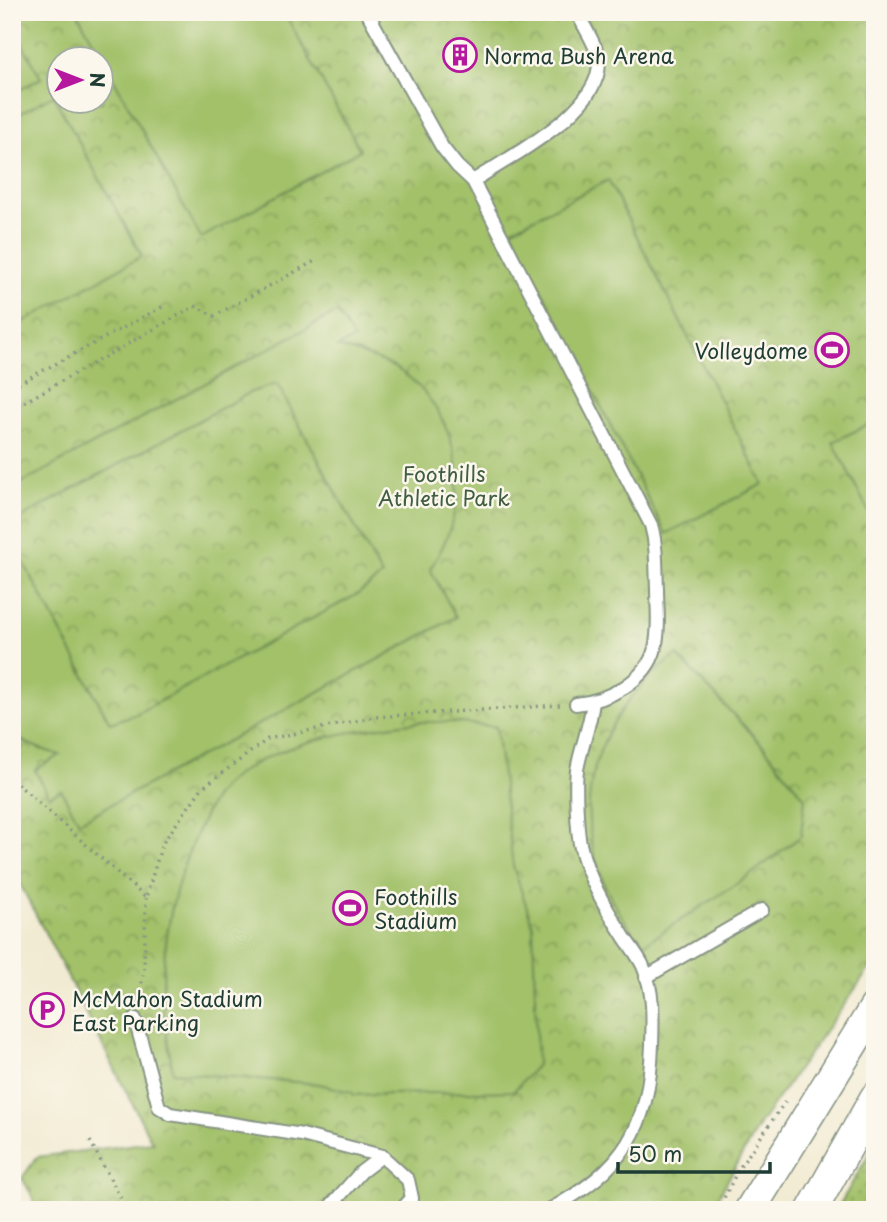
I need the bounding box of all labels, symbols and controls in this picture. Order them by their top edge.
building icon: Norma Bush Arena [441,36,479,74]
place label: Norma Bush Arena [484,39,674,71]
north arrow [46,46,116,116]
text: N [84,72,112,88]
sports icon: Volleydome [813,331,851,369]
place label: Volleydome [695,334,808,366]
park label: Foothills Athletic Park [378,457,510,513]
place label: Foothills Stadium [374,880,457,936]
sports icon: Foothills Stadium [331,889,369,927]
place label: McMahon Stadium East Parking [72,982,263,1038]
parking icon: McMahon Stadium East Parking [28,991,66,1029]
scale bar [618,1131,770,1175]
text: 50 m [628,1137,682,1169]

